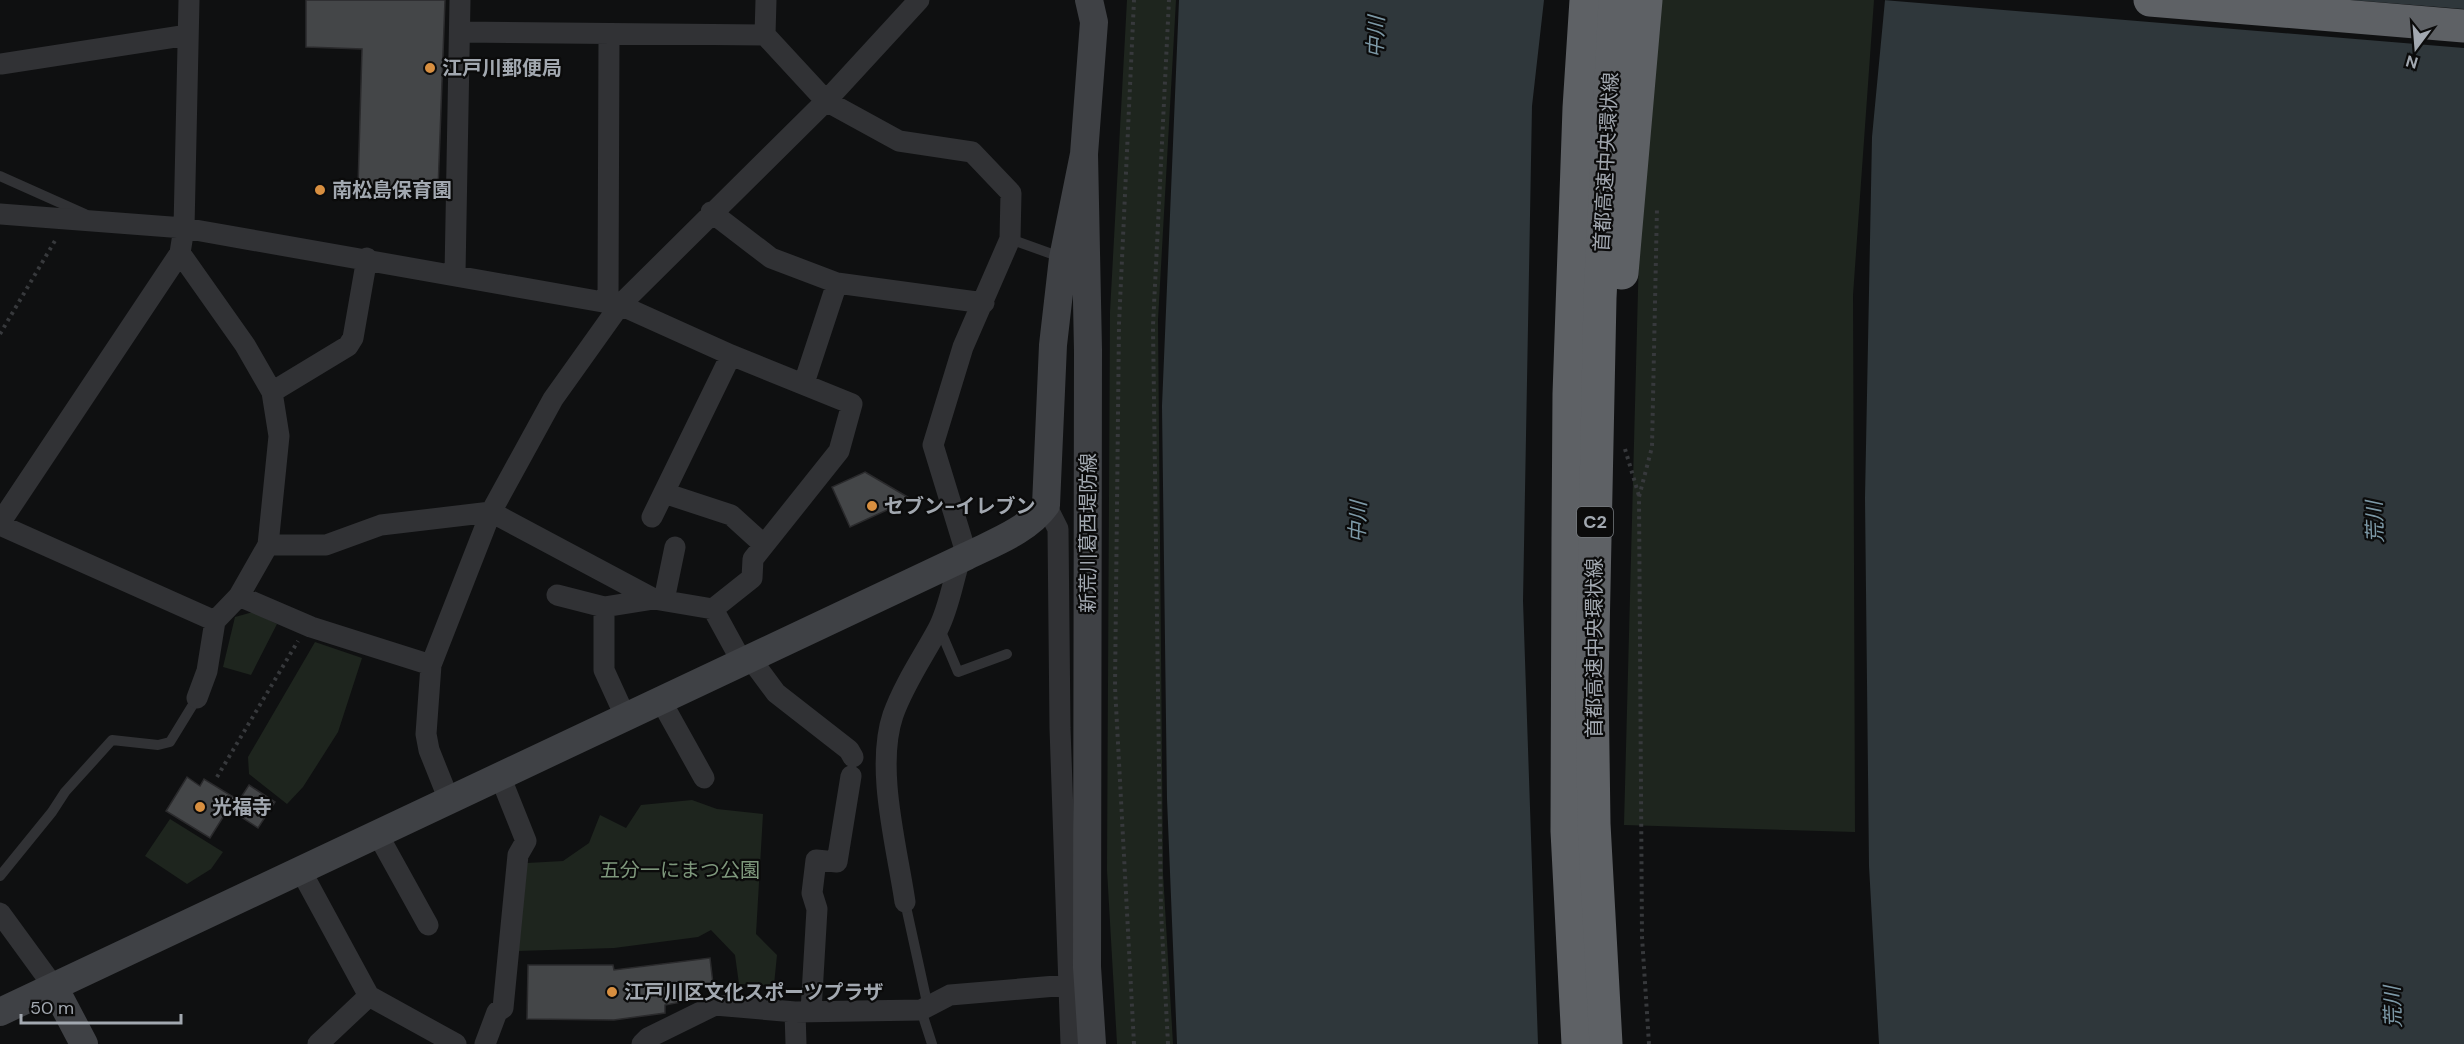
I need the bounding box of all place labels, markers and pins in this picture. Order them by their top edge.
place label: 江戸川郵便局 [442,55,562,81]
marker: 江戸川郵便局 [423,61,437,75]
place label: 南松島保育園 [332,177,452,203]
marker: 南松島保育園 [313,183,327,197]
place label: セブン-イレブン [884,493,1036,519]
marker: セブン-イレブン [865,499,879,513]
place label: 光福寺 [212,794,272,820]
marker: 光福寺 [193,800,207,814]
place label: 江戸川区文化スポーツプラザ [624,979,884,1005]
marker: 江戸川区文化スポーツプラザ [605,985,619,999]

